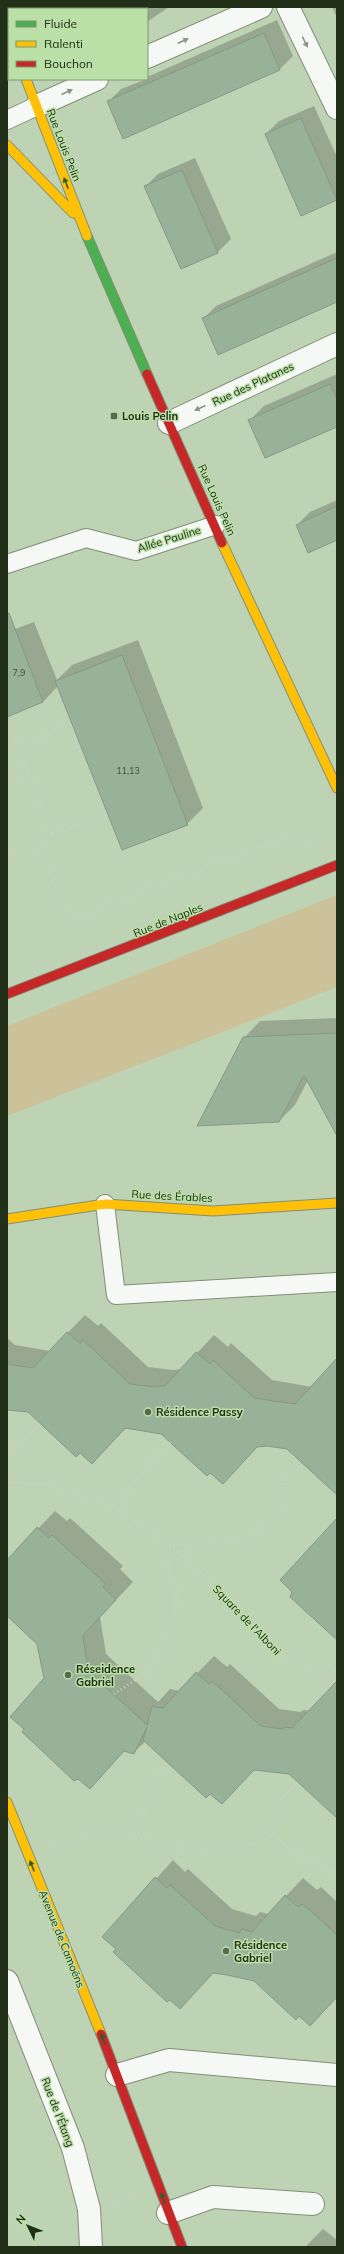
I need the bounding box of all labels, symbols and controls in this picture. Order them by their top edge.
legend [8,8,148,80]
text: Fluide [44,16,77,31]
text: Ralenti [44,36,83,51]
one-way arrow [302,36,308,48]
one-way arrow [177,38,189,44]
text: Bouchon [44,56,93,71]
one-way arrow [61,89,72,95]
street label: Rue Louis Pelin [44,107,84,183]
one-way arrow [63,177,69,189]
street label: Rue des Platanes [210,359,296,409]
one-way arrow [195,405,206,411]
place label: Louis Pelin [122,409,178,423]
marker: Louis Pelin [109,411,119,421]
street label: Rue Louis Pelin [195,462,239,538]
street label: Allée Pauline [136,523,202,555]
house number: 7,9 [13,667,25,678]
house number: 11,13 [116,765,140,776]
street label: Rue de Naples [131,900,205,940]
street label: Rue des Érables [131,1187,213,1205]
place label: Résidence Passy [156,1405,243,1419]
marker: Résidence Passy [143,1407,153,1417]
street label: Square de l'Alboni [210,1582,284,1658]
place label: Réseidence Gabriel [76,1662,135,1689]
marker: Réseidence Gabriel [63,1670,73,1680]
one-way arrow [29,1861,35,1872]
street label: Avenue de Camoëns [36,1888,88,1990]
place label: Résidence Gabriel [234,1938,287,1965]
marker: Résidence Gabriel [221,1946,231,1956]
one-way arrow [99,2032,105,2044]
street label: Rue de l'Étang [38,2075,78,2149]
one-way arrow [159,2191,165,2203]
north arrow [8,2206,48,2246]
text: N [13,2211,29,2227]

